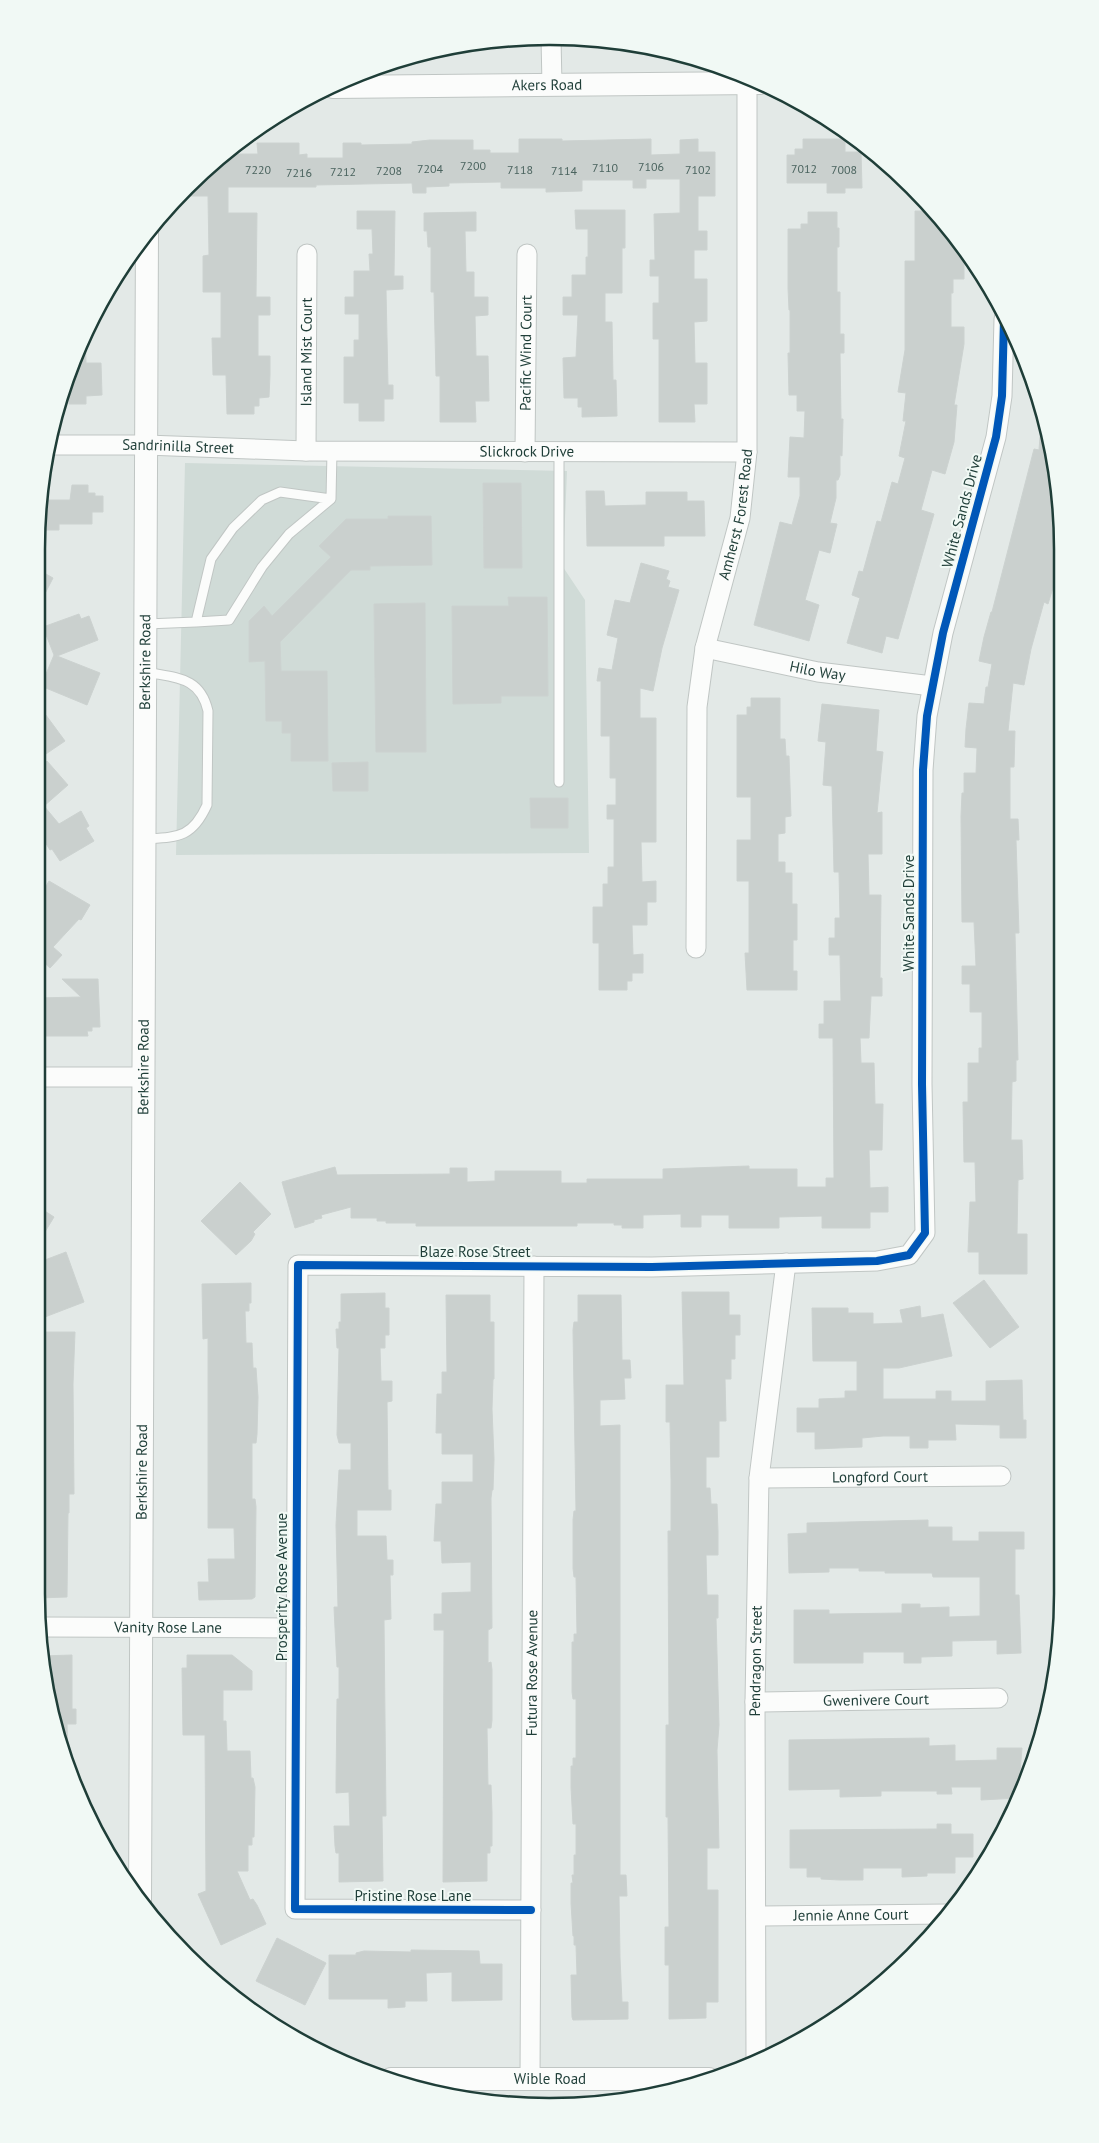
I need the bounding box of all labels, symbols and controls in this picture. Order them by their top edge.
street label: Akers Road [512,75,582,94]
house number: 7200 [460,158,487,173]
house number: 7106 [638,159,664,174]
house number: 7110 [592,160,619,175]
house number: 7204 [417,161,444,176]
house number: 7012 [791,161,817,176]
house number: 7220 [245,162,272,177]
house number: 7118 [507,162,533,177]
house number: 7102 [685,162,711,177]
house number: 7008 [831,162,857,177]
house number: 7208 [376,163,402,178]
house number: 7114 [551,163,578,178]
house number: 7212 [330,164,356,179]
house number: 7216 [286,165,312,180]
street label: Pacific Wind Court [515,295,536,411]
street label: Island Mist Court [296,297,316,407]
street label: Sandrinilla Street [122,435,234,457]
street label: Slickrock Drive [480,441,574,461]
street label: Amherst Forest Road [714,448,756,582]
street label: White Sands Drive [937,452,986,570]
street label: Berkshire Road [135,614,154,710]
street label: Hilo Way [788,656,847,684]
street label: White Sands Drive [899,855,918,971]
street label: Berkshire Road [133,1019,153,1115]
street label: Blaze Rose Street [419,1242,531,1261]
street label: Berkshire Road [132,1424,151,1520]
street label: Longford Court [832,1467,928,1486]
street label: Prosperity Rose Avenue [272,1513,291,1661]
street label: Pendragon Street [745,1605,766,1717]
street label: Futura Rose Avenue [522,1610,541,1736]
street label: Vanity Rose Lane [113,1617,222,1637]
street label: Gwenivere Court [823,1689,929,1710]
street label: Pristine Rose Lane [354,1886,472,1905]
street label: Jennie Anne Court [792,1904,909,1925]
street label: Wible Road [514,2069,586,2088]

